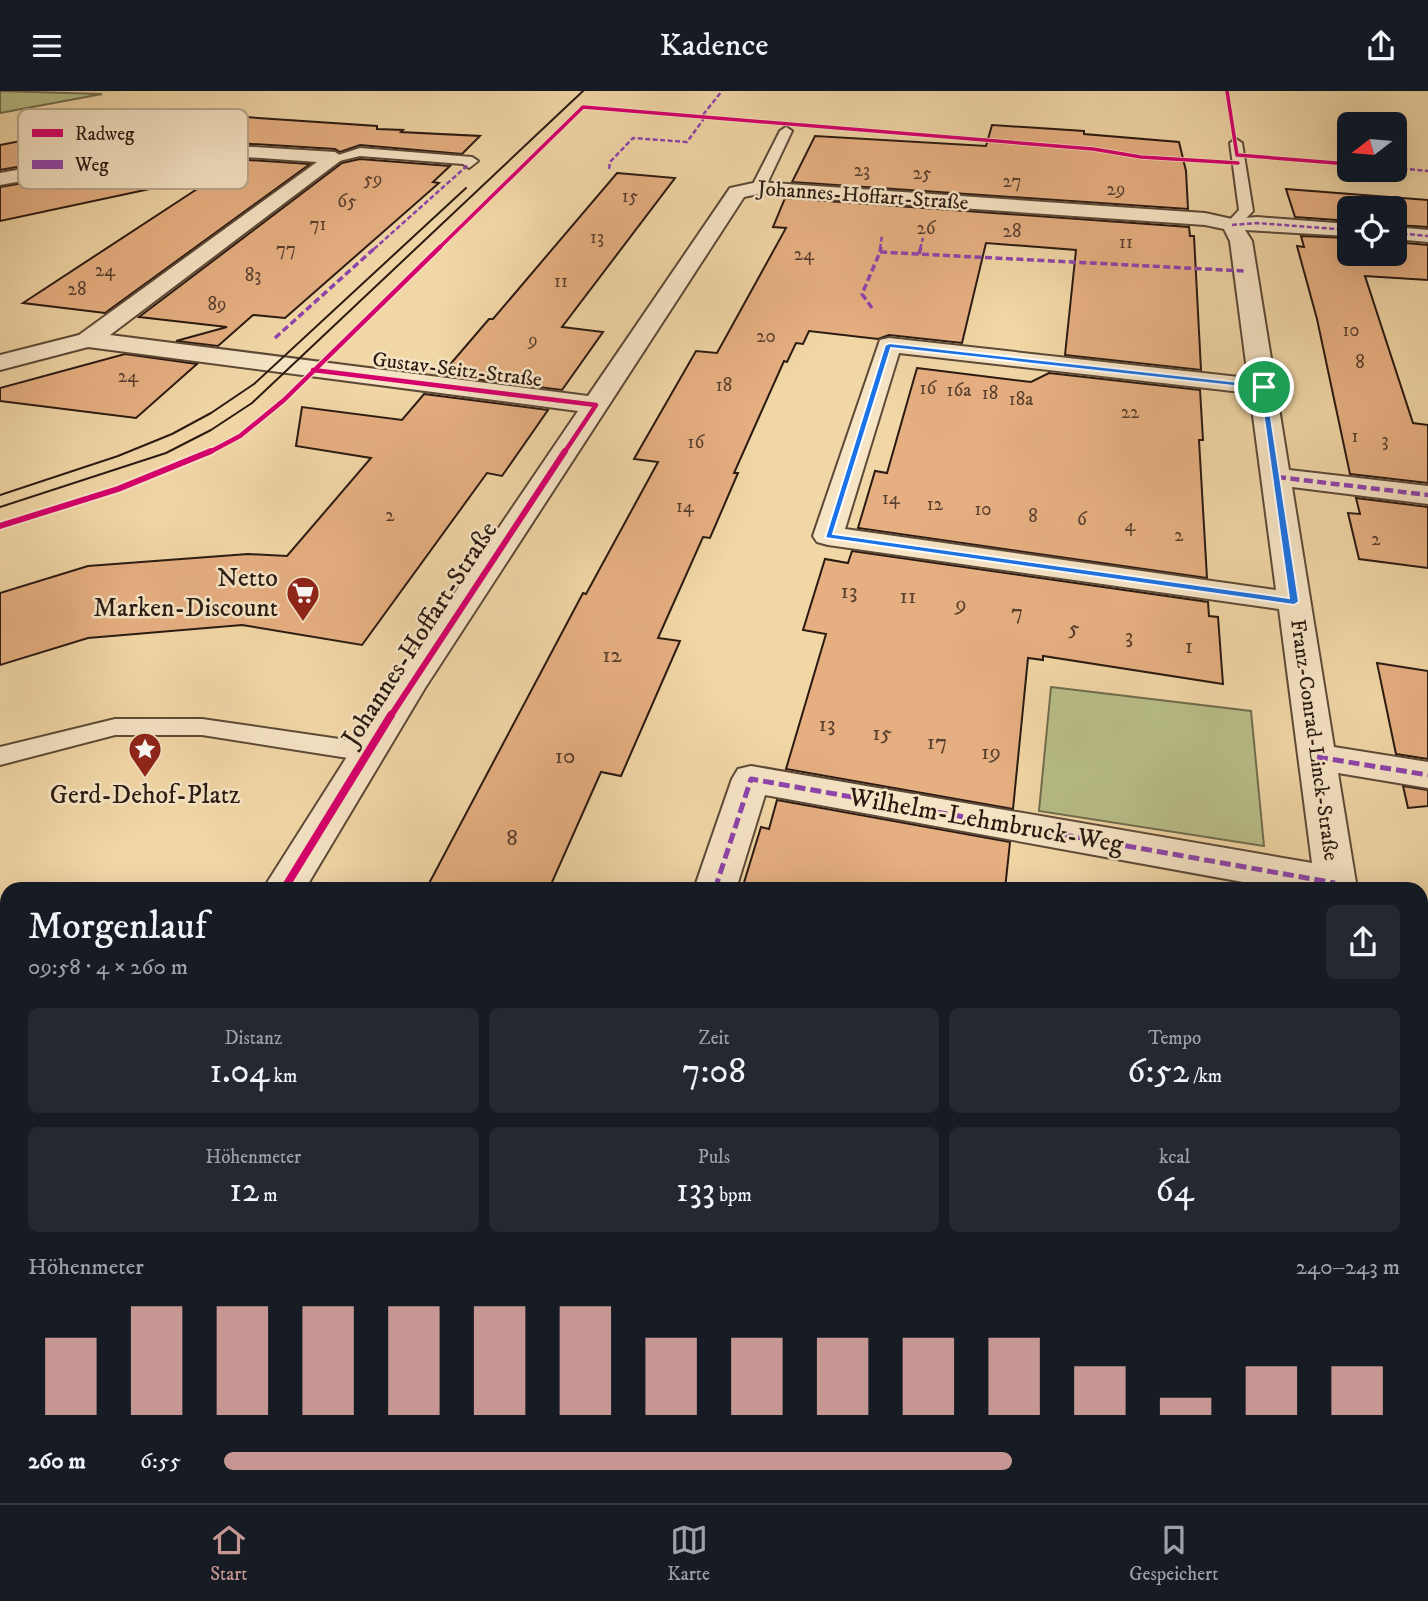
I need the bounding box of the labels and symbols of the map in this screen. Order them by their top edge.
legend [18,109,248,189]
north arrow [1337,112,1407,182]
text: Radweg [75,123,135,146]
text: Weg [74,154,109,177]
house number: 23 [854,159,870,182]
house number: 25 [913,162,932,185]
house number: 59 [364,168,382,191]
house number: 27 [1003,170,1021,193]
street label: Johannes-Hoffart-Straße [755,176,970,216]
house number: 29 [1107,178,1125,201]
house number: 15 [622,185,639,208]
house number: 65 [337,190,357,213]
house number: 71 [310,213,327,236]
house number: 26 [916,217,937,240]
house number: 28 [1003,220,1021,243]
house number: 13 [590,226,604,249]
house number: 11 [1119,231,1133,254]
house number: 77 [276,238,296,261]
house number: 24 [794,243,815,266]
house number: 24 [95,259,116,282]
house number: 83 [245,264,261,287]
house number: 11 [554,270,568,293]
house number: 28 [68,278,86,301]
house number: 89 [208,293,227,316]
house number: 10 [1342,319,1360,342]
house number: 20 [756,325,776,348]
house number: 9 [527,329,538,352]
street label: Gustav-Seitz-Straße [371,347,543,393]
house number: 8 [1355,351,1365,374]
pin [1234,357,1294,417]
house number: 24 [118,365,139,388]
house number: 18 [716,374,732,397]
house number: 16 [920,377,938,400]
house number: 16a [947,379,971,402]
house number: 18 [982,382,998,405]
house number: 18a [1009,388,1033,411]
house number: 22 [1121,401,1140,424]
house number: 1 [1352,425,1359,448]
house number: 3 [1381,429,1389,452]
house number: 16 [688,431,706,454]
house number: 14 [882,487,901,510]
house number: 12 [927,493,944,516]
house number: 14 [676,495,695,518]
house number: 10 [974,498,992,521]
house number: 2 [385,504,395,527]
house number: 8 [1028,505,1038,528]
house number: 6 [1077,508,1088,531]
house number: 4 [1125,514,1137,537]
street label: Johannes-Hoffart-Straße [334,515,505,754]
house number: 2 [1174,524,1184,547]
house number: 2 [1371,528,1381,551]
place label: Netto Marken-Discount [93,562,278,625]
supermarket icon: Netto Marken-Discount [284,574,322,623]
house number: 13 [840,577,858,606]
house number: 11 [900,582,916,611]
house number: 9 [954,590,967,619]
house number: 7 [1011,598,1023,627]
house number: 5 [1068,614,1080,643]
street label: Franz-Conrad-Linck-Straße [1284,618,1344,863]
house number: 3 [1125,622,1133,651]
house number: 1 [1185,632,1193,661]
house number: 12 [602,641,623,670]
house number: 13 [818,710,836,739]
house number: 15 [872,719,892,748]
house number: 17 [927,728,947,757]
place icon: Gerd-Dehof-Platz [126,730,164,779]
house number: 19 [981,738,1001,767]
house number: 10 [555,742,575,771]
place label: Gerd-Dehof-Platz [50,779,240,812]
street label: Wilhelm-Lehmbruck-Weg [845,780,1126,861]
house number: 8 [506,824,518,853]

